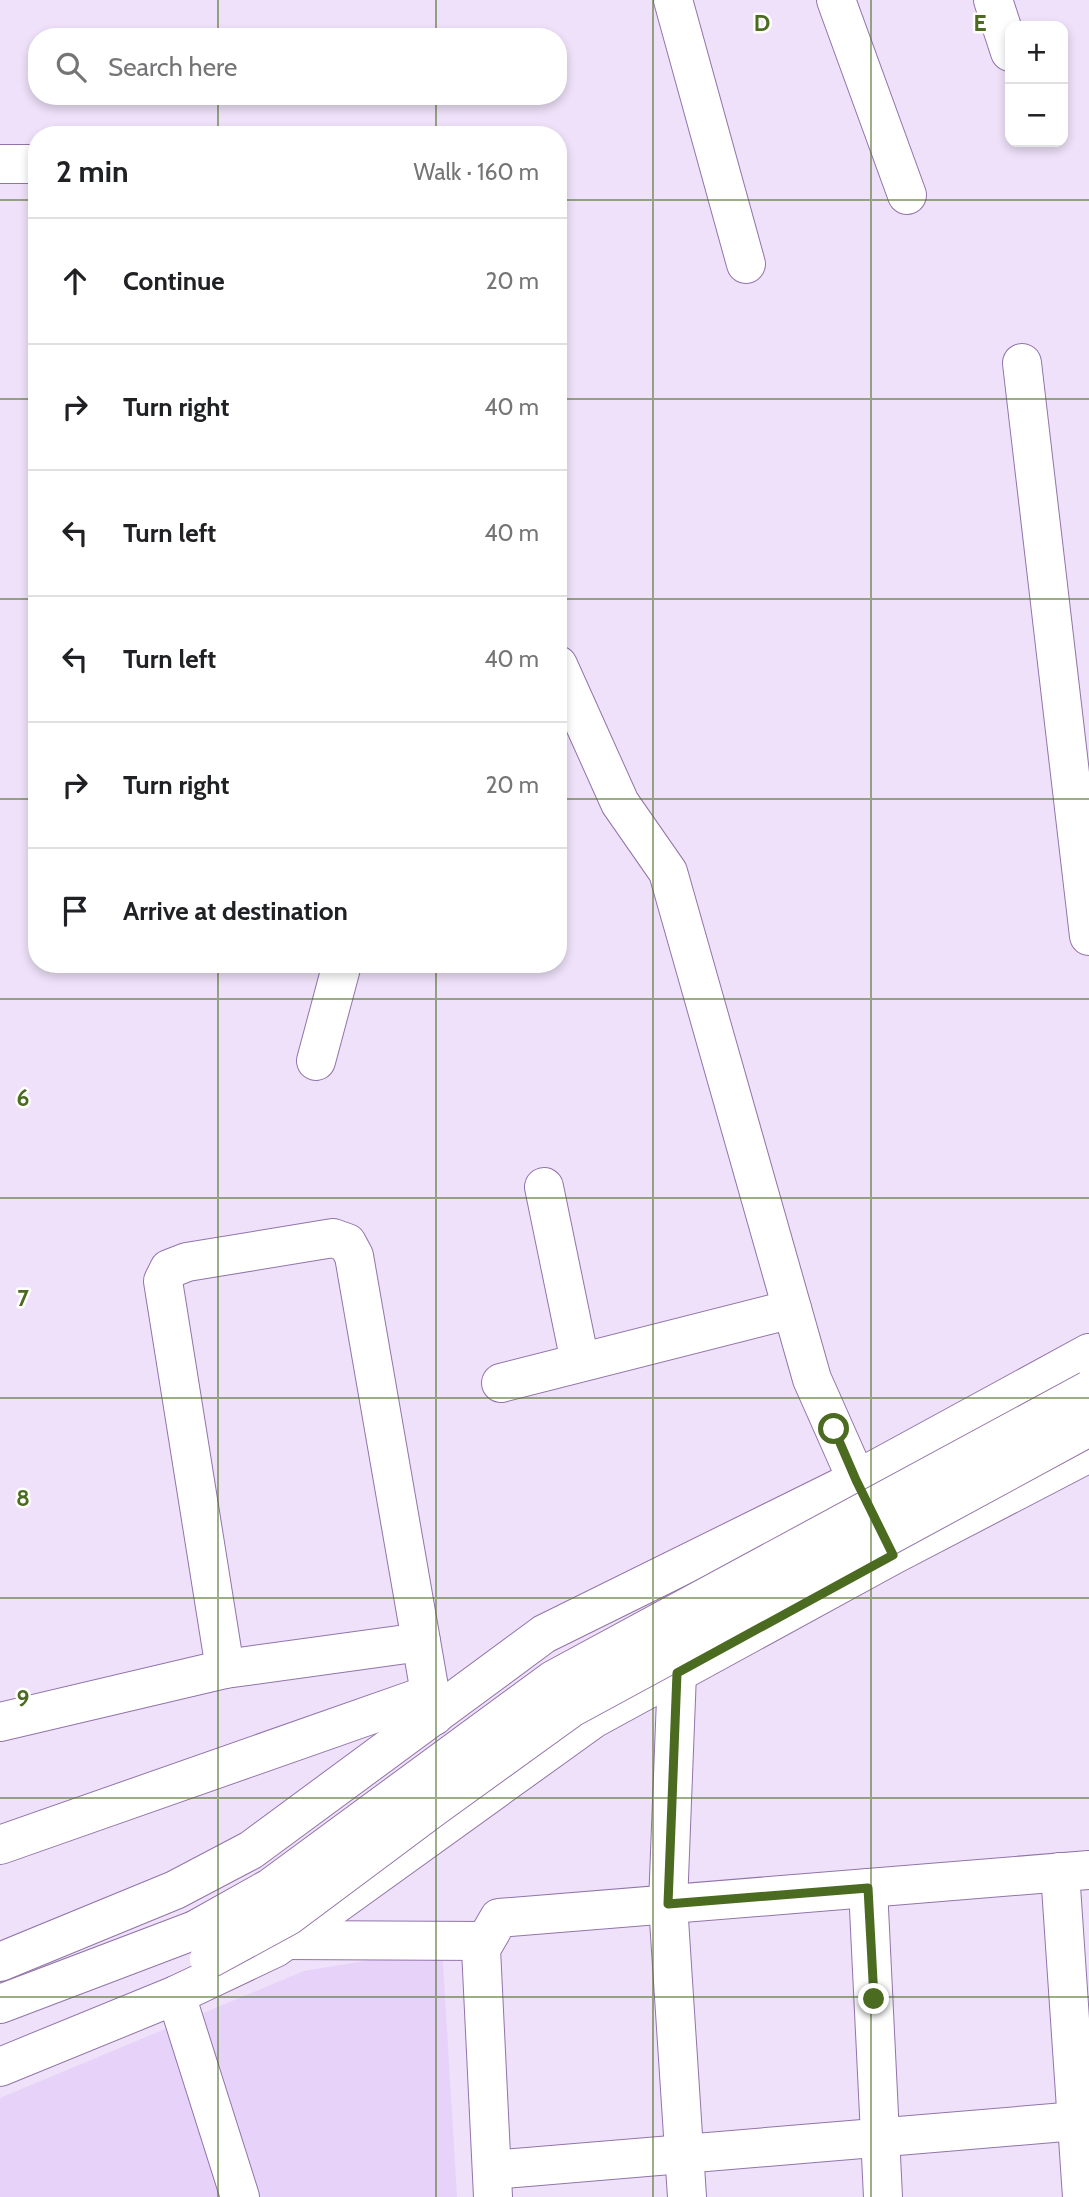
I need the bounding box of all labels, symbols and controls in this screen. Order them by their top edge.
text: D [754,9,770,37]
text: E [973,9,987,37]
map controls [1005,21,1068,147]
button: + [1005,21,1068,84]
search box [28,28,567,105]
icon: search [52,48,90,86]
text: Search here [108,51,237,83]
button: − [1005,84,1068,147]
text: 2 min [56,153,128,190]
text: Walk · 160 m [414,158,539,186]
icon: ahead [56,262,94,300]
text: Continue [123,265,225,297]
text: 20 m [486,267,539,295]
icon: right [56,388,94,426]
text: Turn right [123,391,229,423]
text: 40 m [484,393,539,421]
icon: left [56,514,94,552]
text: Turn left [123,517,216,549]
text: 40 m [484,519,539,547]
icon: left [56,640,94,678]
text: Turn left [123,643,216,675]
text: 40 m [484,645,539,673]
icon: right [56,766,94,804]
text: Turn right [123,769,229,801]
text: 20 m [486,771,539,799]
icon: arrive [56,892,94,930]
text: Arrive at destination [123,895,348,927]
text: 6 [17,1084,29,1112]
text: 7 [17,1284,29,1312]
route start [818,1413,849,1444]
text: 8 [16,1484,30,1512]
text: 9 [17,1684,29,1712]
route end [858,1983,889,2014]

